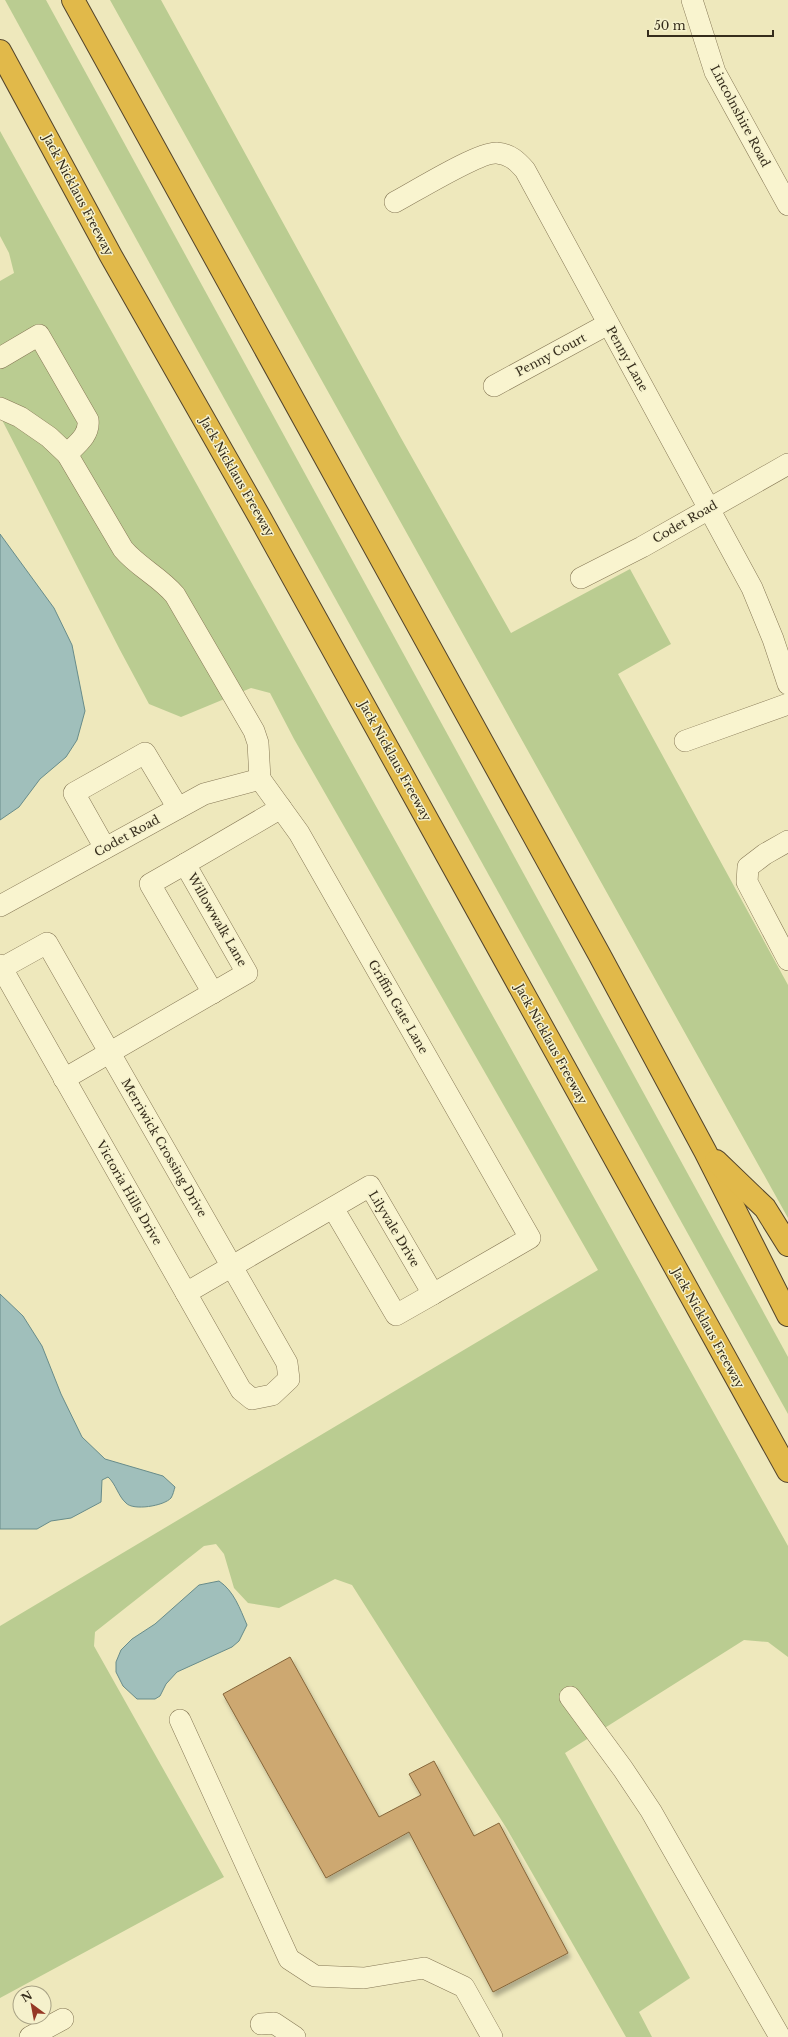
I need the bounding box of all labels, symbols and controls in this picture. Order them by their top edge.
scale bar [648,12,773,38]
text: 50 m [654,18,686,33]
street label: Lincolnshire Road [707,62,774,169]
street label: Jack Nicklaus Freeway [39,130,117,258]
street label: Penny Lane [603,323,652,394]
street label: Penny Court [513,330,589,379]
street label: Jack Nicklaus Freeway [196,413,278,539]
street label: Codet Road [650,497,720,546]
street label: Jack Nicklaus Freeway [355,696,435,824]
street label: Codet Road [91,811,162,860]
street label: Willowwalk Lane [184,869,250,969]
street label: Griffin Gate Lane [365,957,432,1057]
street label: Jack Nicklaus Freeway [511,979,591,1107]
street label: Merriwick Crossing Drive [119,1076,210,1220]
street label: Victoria Hills Drive [93,1137,166,1248]
street label: Lilyvale Drive [366,1188,423,1270]
street label: Jack Nicklaus Freeway [668,1263,748,1391]
north arrow [12,1985,52,2025]
text: N [19,1987,35,2005]

